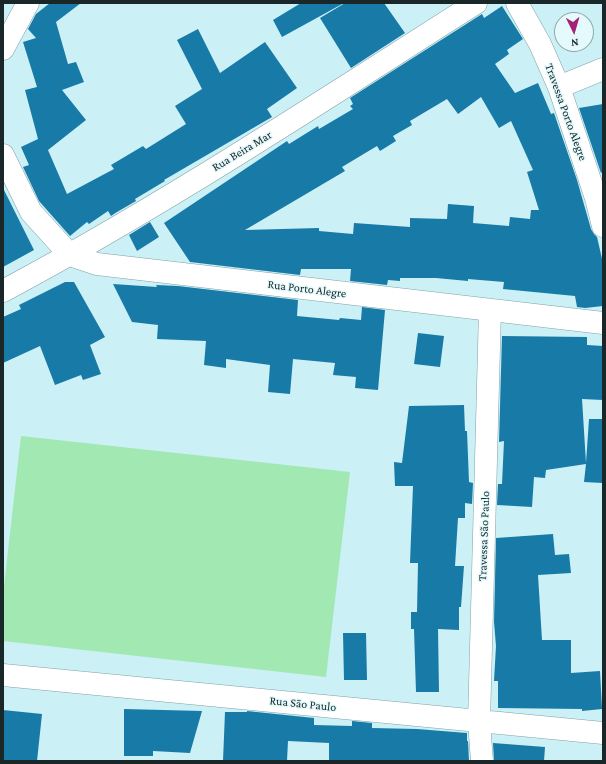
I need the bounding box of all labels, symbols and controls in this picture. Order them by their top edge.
north arrow [554,12,594,52]
text: N [571,37,579,49]
street label: Travessa Porto Alegre [542,61,590,163]
street label: Rua Beira Mar [209,128,275,174]
street label: Rua Porto Alegre [267,277,347,301]
street label: Travessa São Paulo [475,491,493,581]
street label: Rua São Paulo [269,693,337,715]

